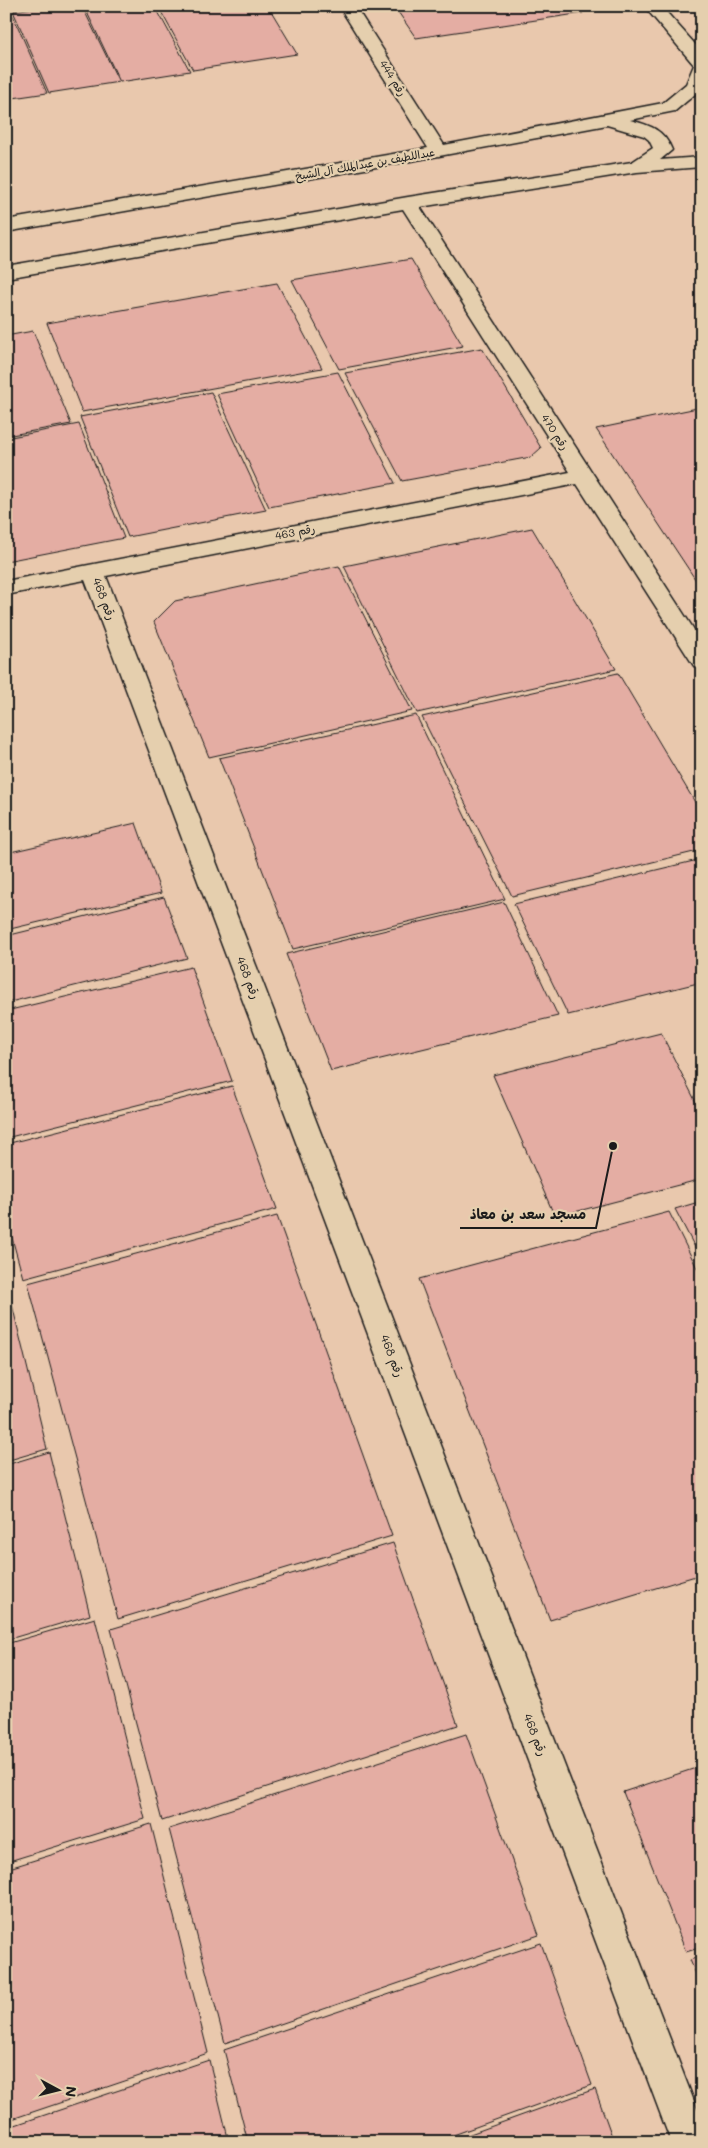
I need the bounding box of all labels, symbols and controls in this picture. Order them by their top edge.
street label: رقم 444 [375,57,410,100]
street label: عبداللطيف بن عبدالملك آل الشيخ [294,144,436,184]
street label: رقم 470 [537,411,573,454]
street label: رقم 463 [274,520,316,545]
street label: رقم 468 [88,575,120,623]
street label: رقم 468 [232,954,264,1002]
callout: مسجد سعد بن معاذ [460,1199,596,1228]
text: مسجد سعد بن معاذ [470,1204,586,1223]
street label: رقم 468 [376,1332,408,1380]
street label: رقم 468 [519,1711,551,1759]
north arrow [32,2066,82,2116]
text: N [61,2085,81,2098]

